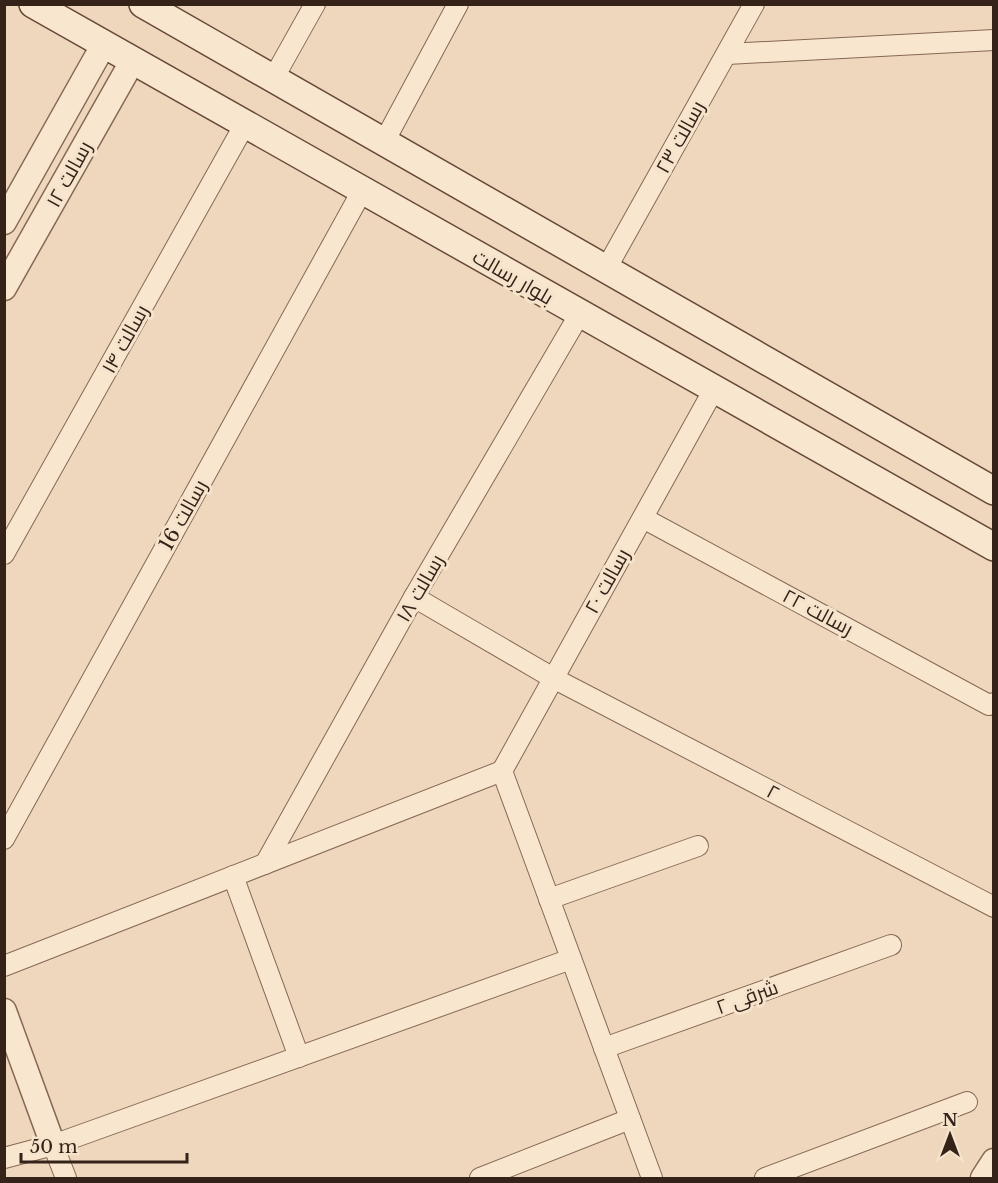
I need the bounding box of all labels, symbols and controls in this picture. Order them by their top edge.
street label: رسالت ۲۳ [650,96,710,178]
street label: رسالت ۱۲ [41,137,97,211]
street label: بلوار رسالت [468,244,558,310]
street label: رسالت ۱۴ [96,300,154,378]
street label: رسالت 16 [154,475,212,555]
street label: رسالت ۲۰ [579,544,635,618]
street label: رسالت ۱۸ [391,550,449,626]
street label: رسالت ۲۲ [779,583,857,641]
street label: ۲ [763,779,783,805]
street label: ۲ شرقی [713,975,782,1020]
north arrow [920,1105,980,1165]
text: N [942,1110,958,1130]
scale bar [21,1126,188,1164]
text: 50 m [30,1136,78,1158]

